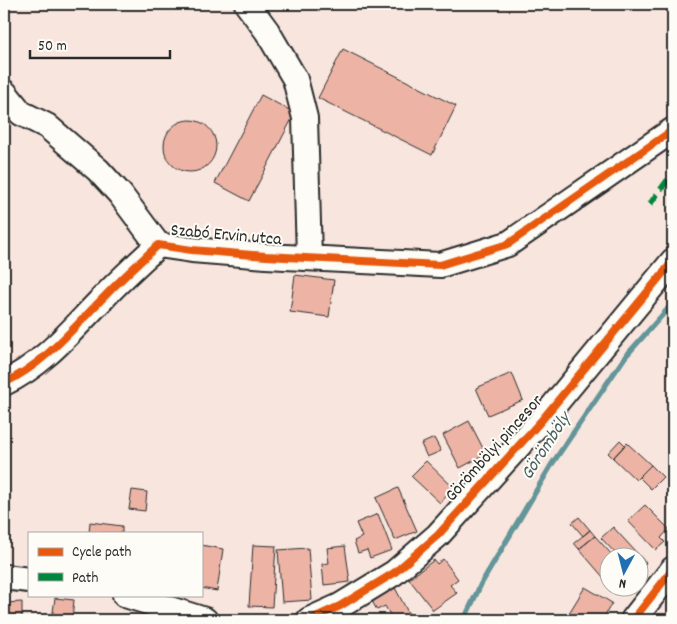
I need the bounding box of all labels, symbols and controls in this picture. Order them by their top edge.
scale bar [30,28,170,60]
text: 50 m [38,36,67,58]
street label: Szabó Ervin utca [169,219,283,253]
street label: Görömbölyi pincesor [440,390,550,508]
water label: Görömböly [515,406,580,486]
legend [28,532,202,596]
text: Cycle path [72,542,132,564]
north arrow [600,546,650,596]
text: Path [72,568,98,590]
text: N [618,573,627,593]

